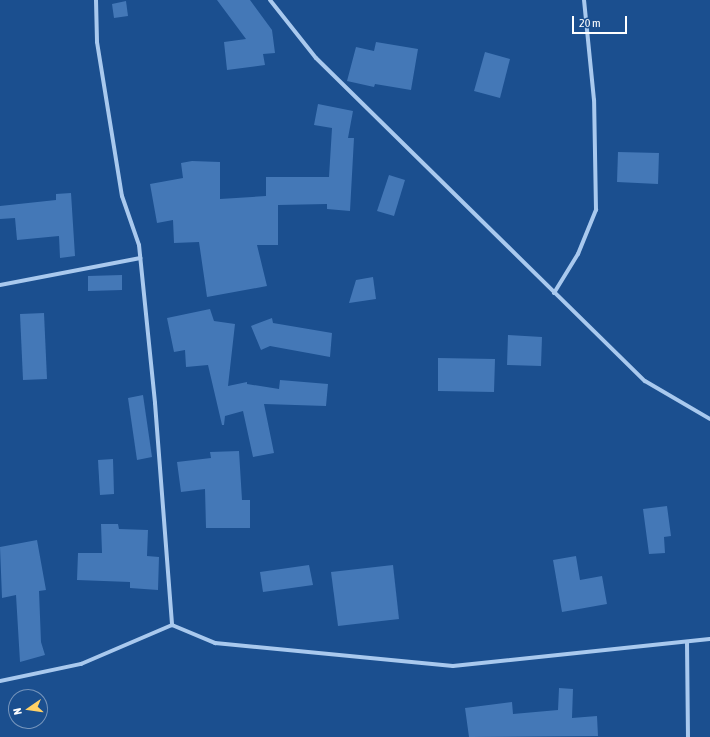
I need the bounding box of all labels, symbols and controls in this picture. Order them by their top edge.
scale bar [574,8,629,34]
text: 20 m [579,16,601,30]
north arrow [8,689,48,729]
text: N [11,707,24,716]

